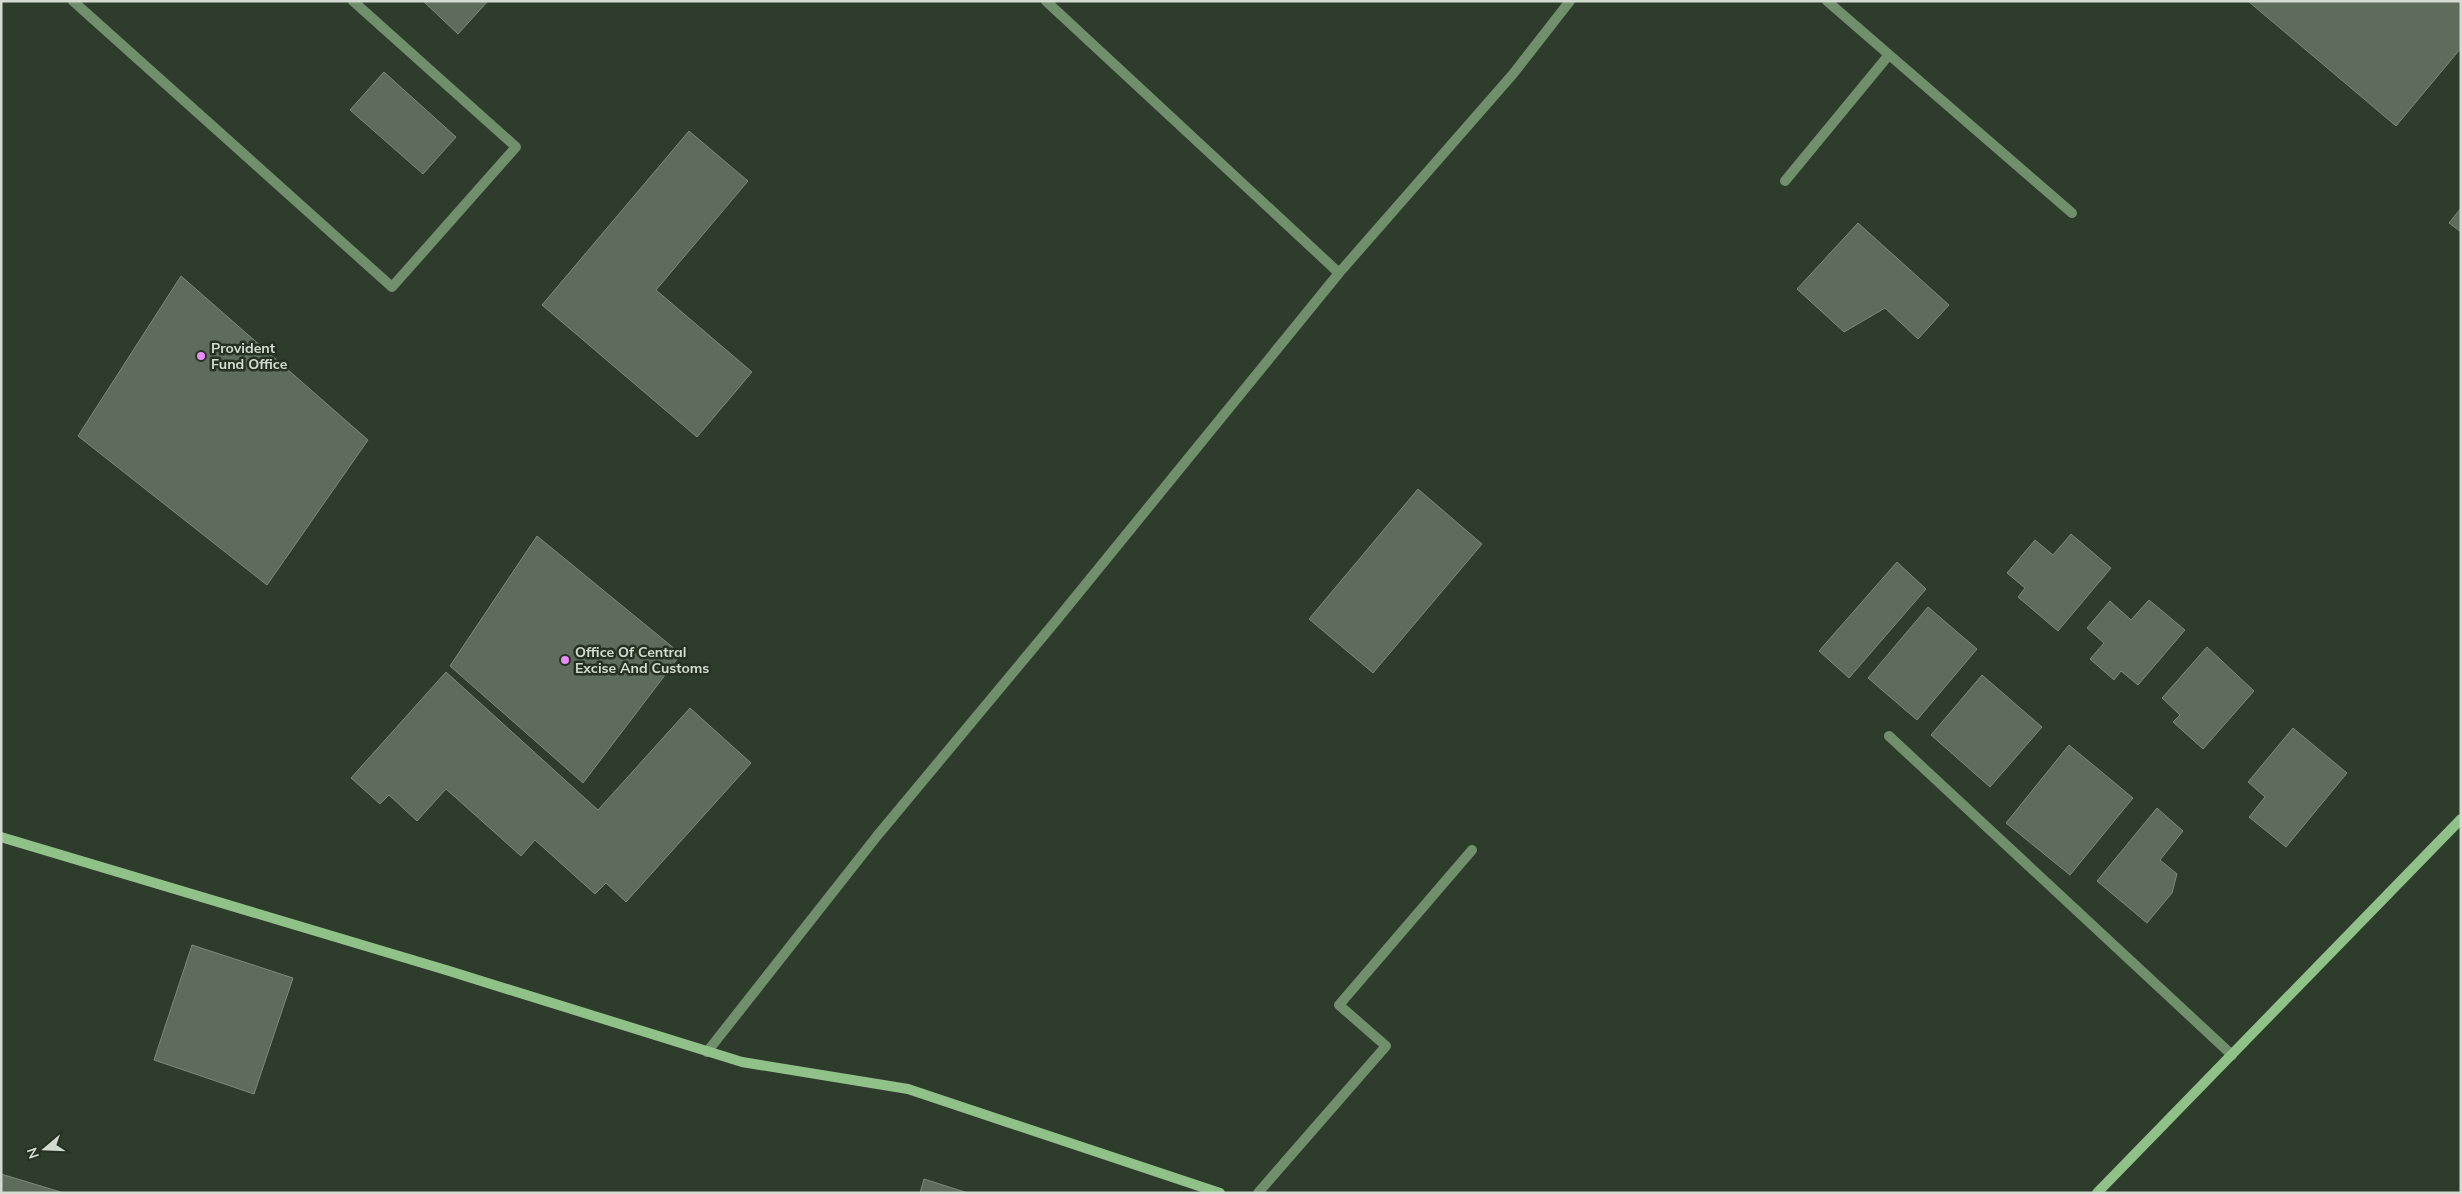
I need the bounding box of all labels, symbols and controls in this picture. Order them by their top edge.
place label: Provident Fund Office [211,339,288,373]
marker: Provident Fund Office [195,350,207,362]
place label: Office Of Central Excise And Customs [575,643,709,677]
marker: Office Of Central Excise And Customs [559,654,571,666]
north arrow [20,1124,70,1174]
text: N [22,1145,43,1161]

